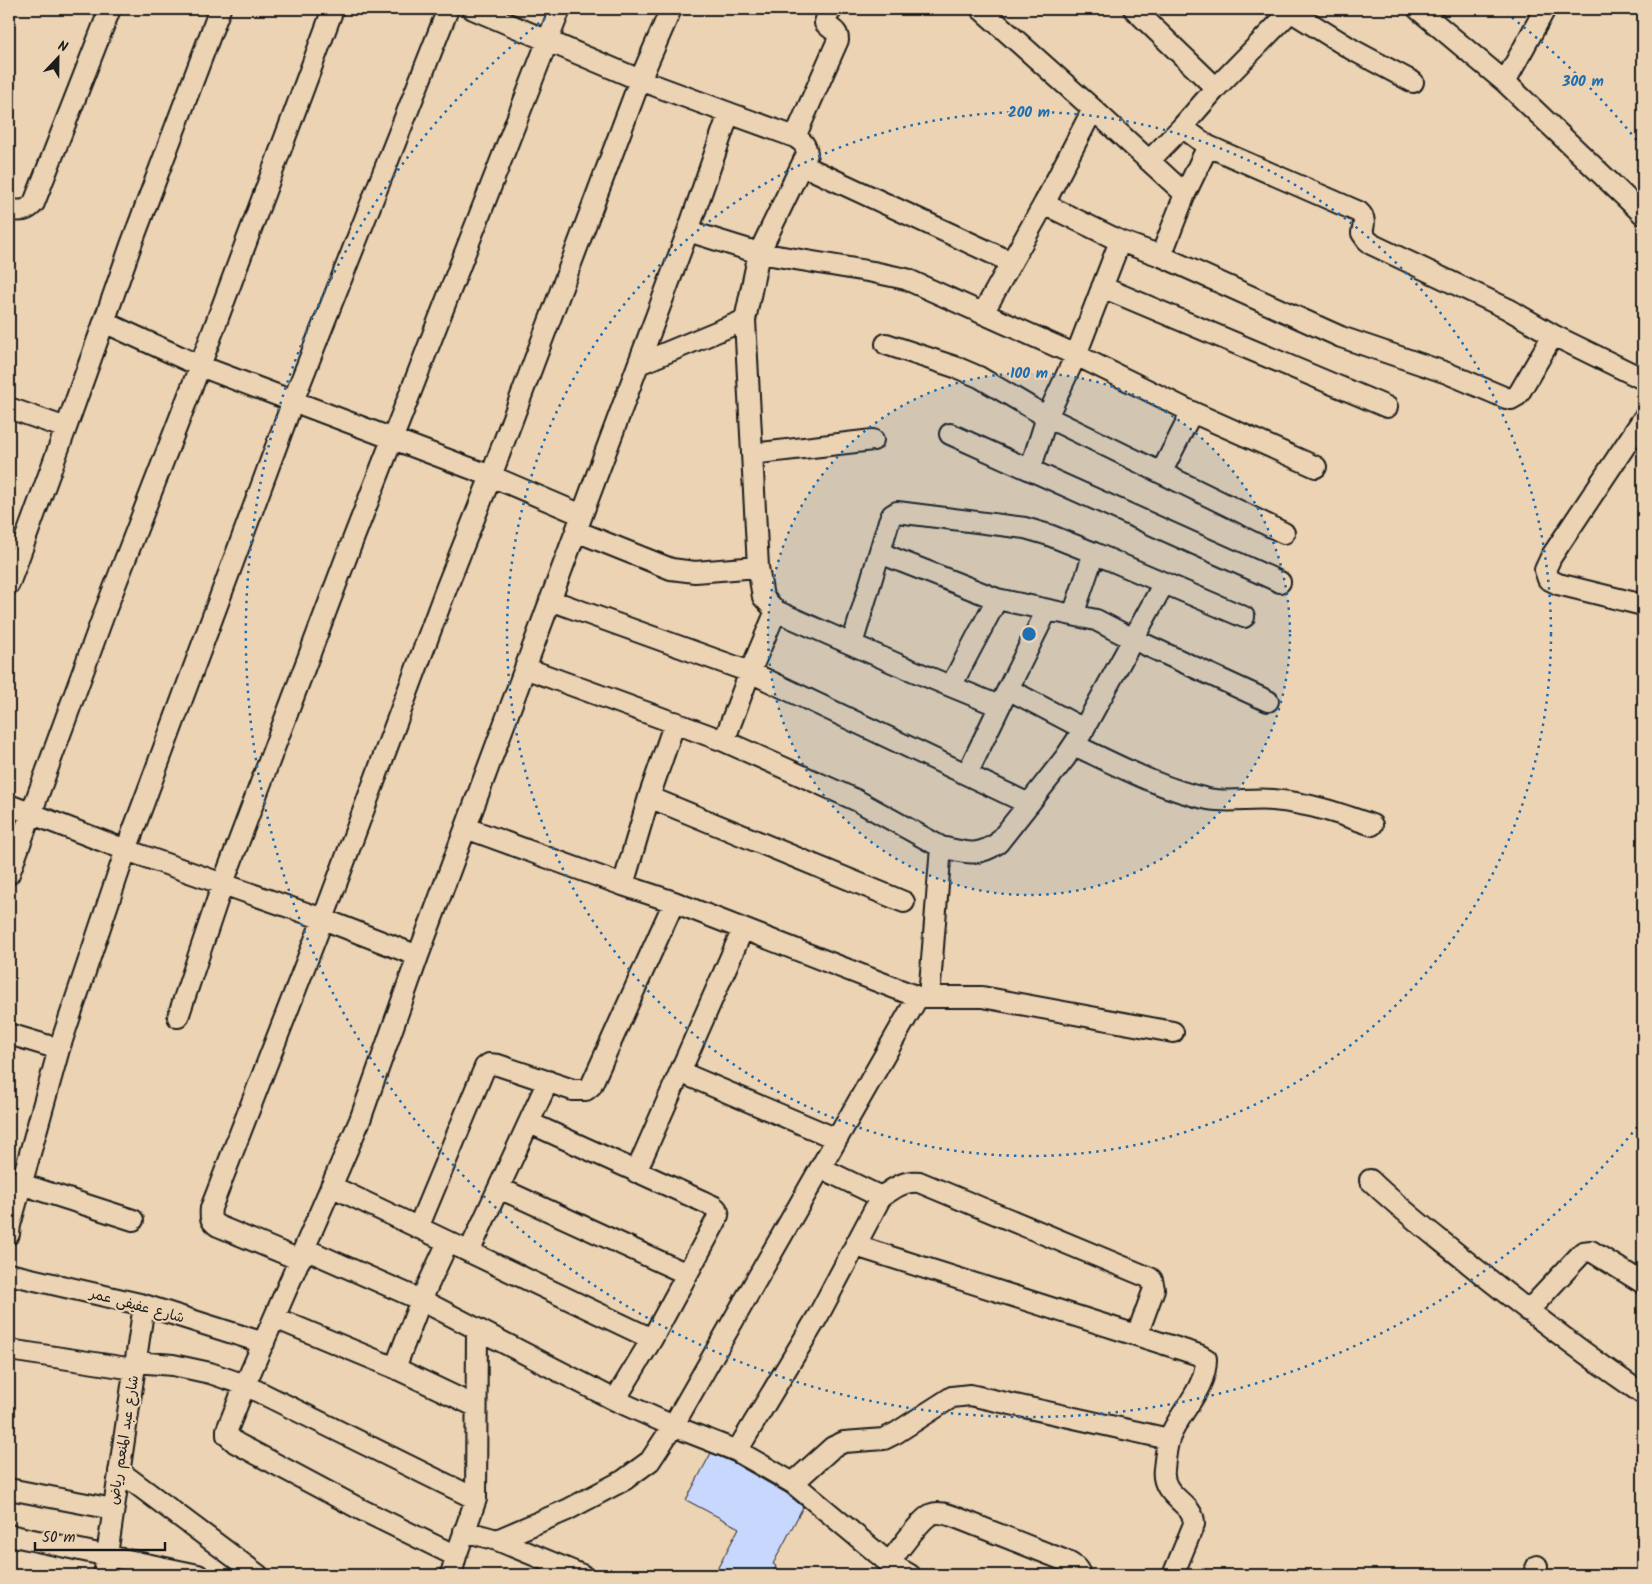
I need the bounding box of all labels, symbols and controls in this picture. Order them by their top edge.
north arrow [32,32,82,82]
text: N [54,35,71,59]
text: 300 m [1561,70,1604,94]
text: 200 m [1008,101,1050,125]
text: 100 m [1010,362,1048,386]
centre of rings [1020,625,1038,643]
street label: شارع عفيفى عمر [86,1283,187,1329]
street label: شارع عبد المنعم رياض [103,1374,145,1506]
scale bar [35,1519,165,1551]
text: 50 m [42,1526,76,1550]

